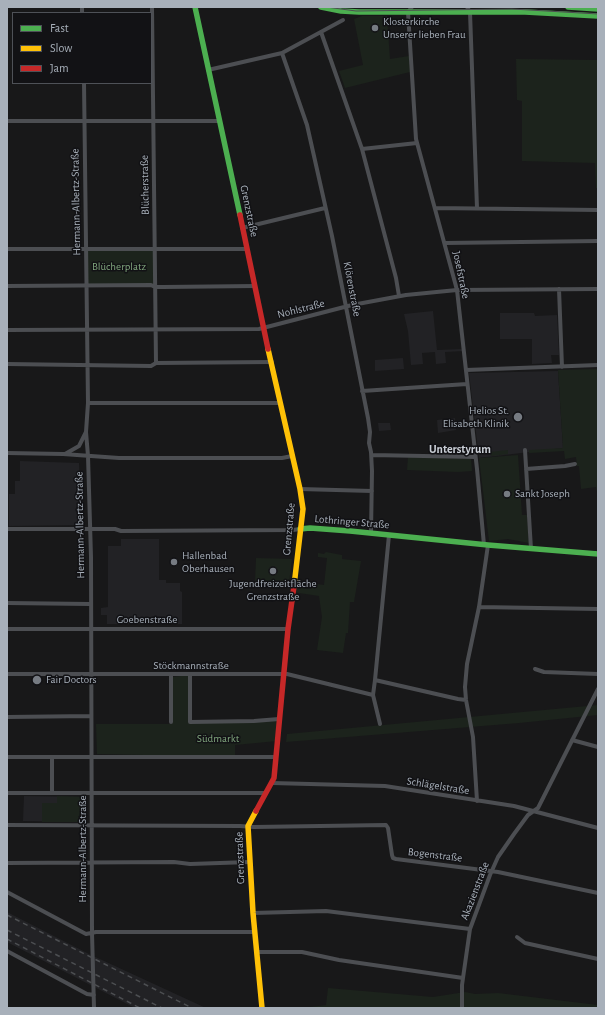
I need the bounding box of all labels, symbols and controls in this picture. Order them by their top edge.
legend [12,12,152,84]
place label: Klosterkirche Unserer lieben Frau [383,15,466,41]
text: Fast [50,22,69,34]
marker: Klosterkirche Unserer lieben Frau [370,23,380,33]
text: Slow [50,42,72,54]
text: Jam [50,62,69,74]
street label: Hermann-Albertz-Straße [68,148,84,256]
street label: Blücherstraße [138,155,152,215]
street label: Grenzstraße [237,184,261,238]
street label: Josefstraße [450,250,472,300]
park label: Blücherplatz [92,260,146,274]
street label: Klörenstraße [340,260,364,318]
street label: Nohlstraße [276,297,326,321]
place label: Helios St. Elisabeth Klinik [443,404,509,430]
marker: Helios St. Elisabeth Klinik [512,411,524,423]
district label: Unterstyrum [429,442,491,456]
street label: Hermann-Albertz-Straße [72,471,88,579]
place label: Sankt Joseph [515,487,570,501]
marker: Sankt Joseph [502,489,512,499]
street label: Grenzstraße [280,502,298,556]
street label: Lothringer Straße [314,512,390,532]
place label: Hallenbad Oberhausen [182,549,235,575]
marker: Hallenbad Oberhausen [169,557,179,567]
marker: Jugendfreizeitfläche Grenzstraße [268,566,278,576]
place label: Jugendfreizeitfläche Grenzstraße [229,577,317,603]
street label: Goebenstraße [117,613,177,627]
street label: Stöckmannstraße [153,659,229,673]
place label: Fair Doctors [46,673,97,687]
marker: Fair Doctors [31,674,43,686]
park label: Südmarkt [197,732,239,746]
street label: Schlägelstraße [406,775,470,797]
street label: Hermann-Albertz-Straße [76,796,90,902]
street label: Grenzstraße [232,832,248,884]
street label: Bogenstraße [407,845,463,865]
street label: Akazienstraße [458,860,492,922]

